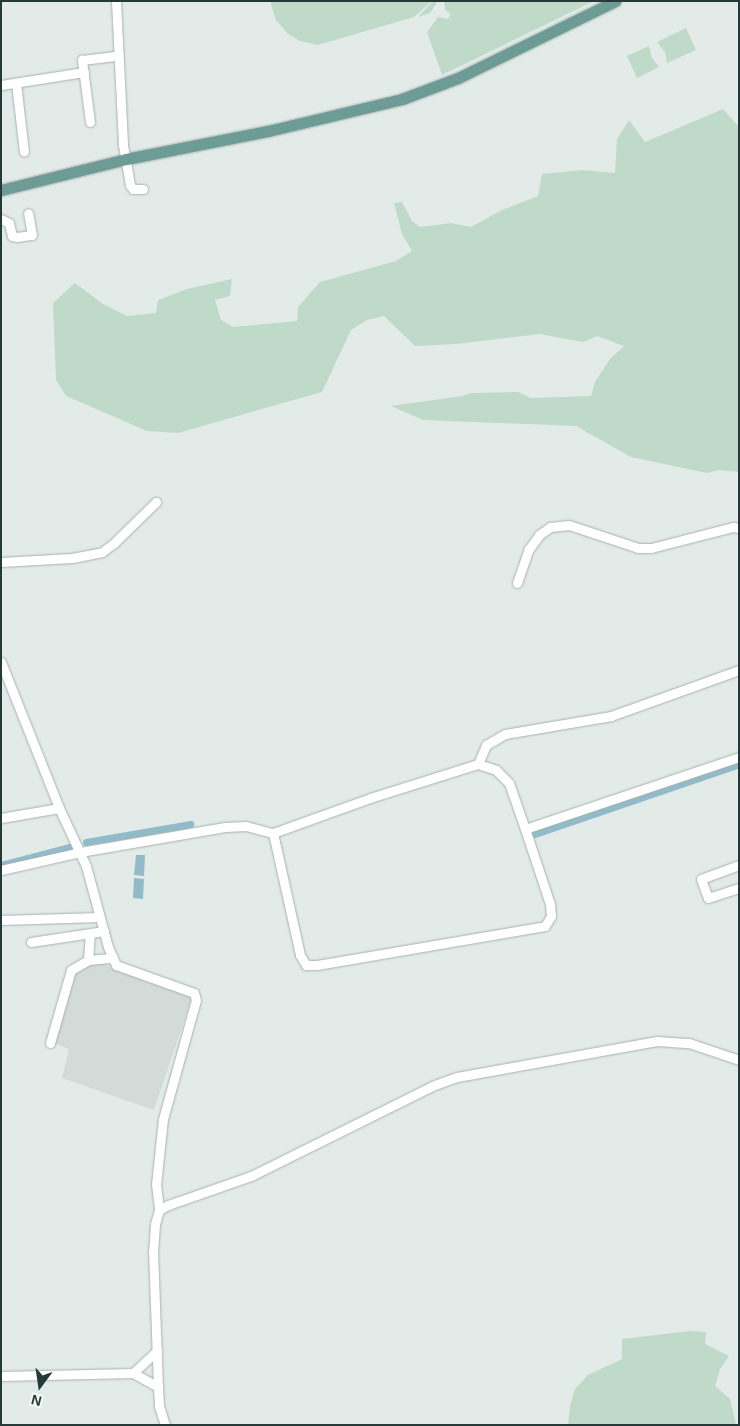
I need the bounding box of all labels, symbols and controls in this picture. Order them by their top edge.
north arrow [15,1361,65,1411]
text: N [30,1392,43,1410]

